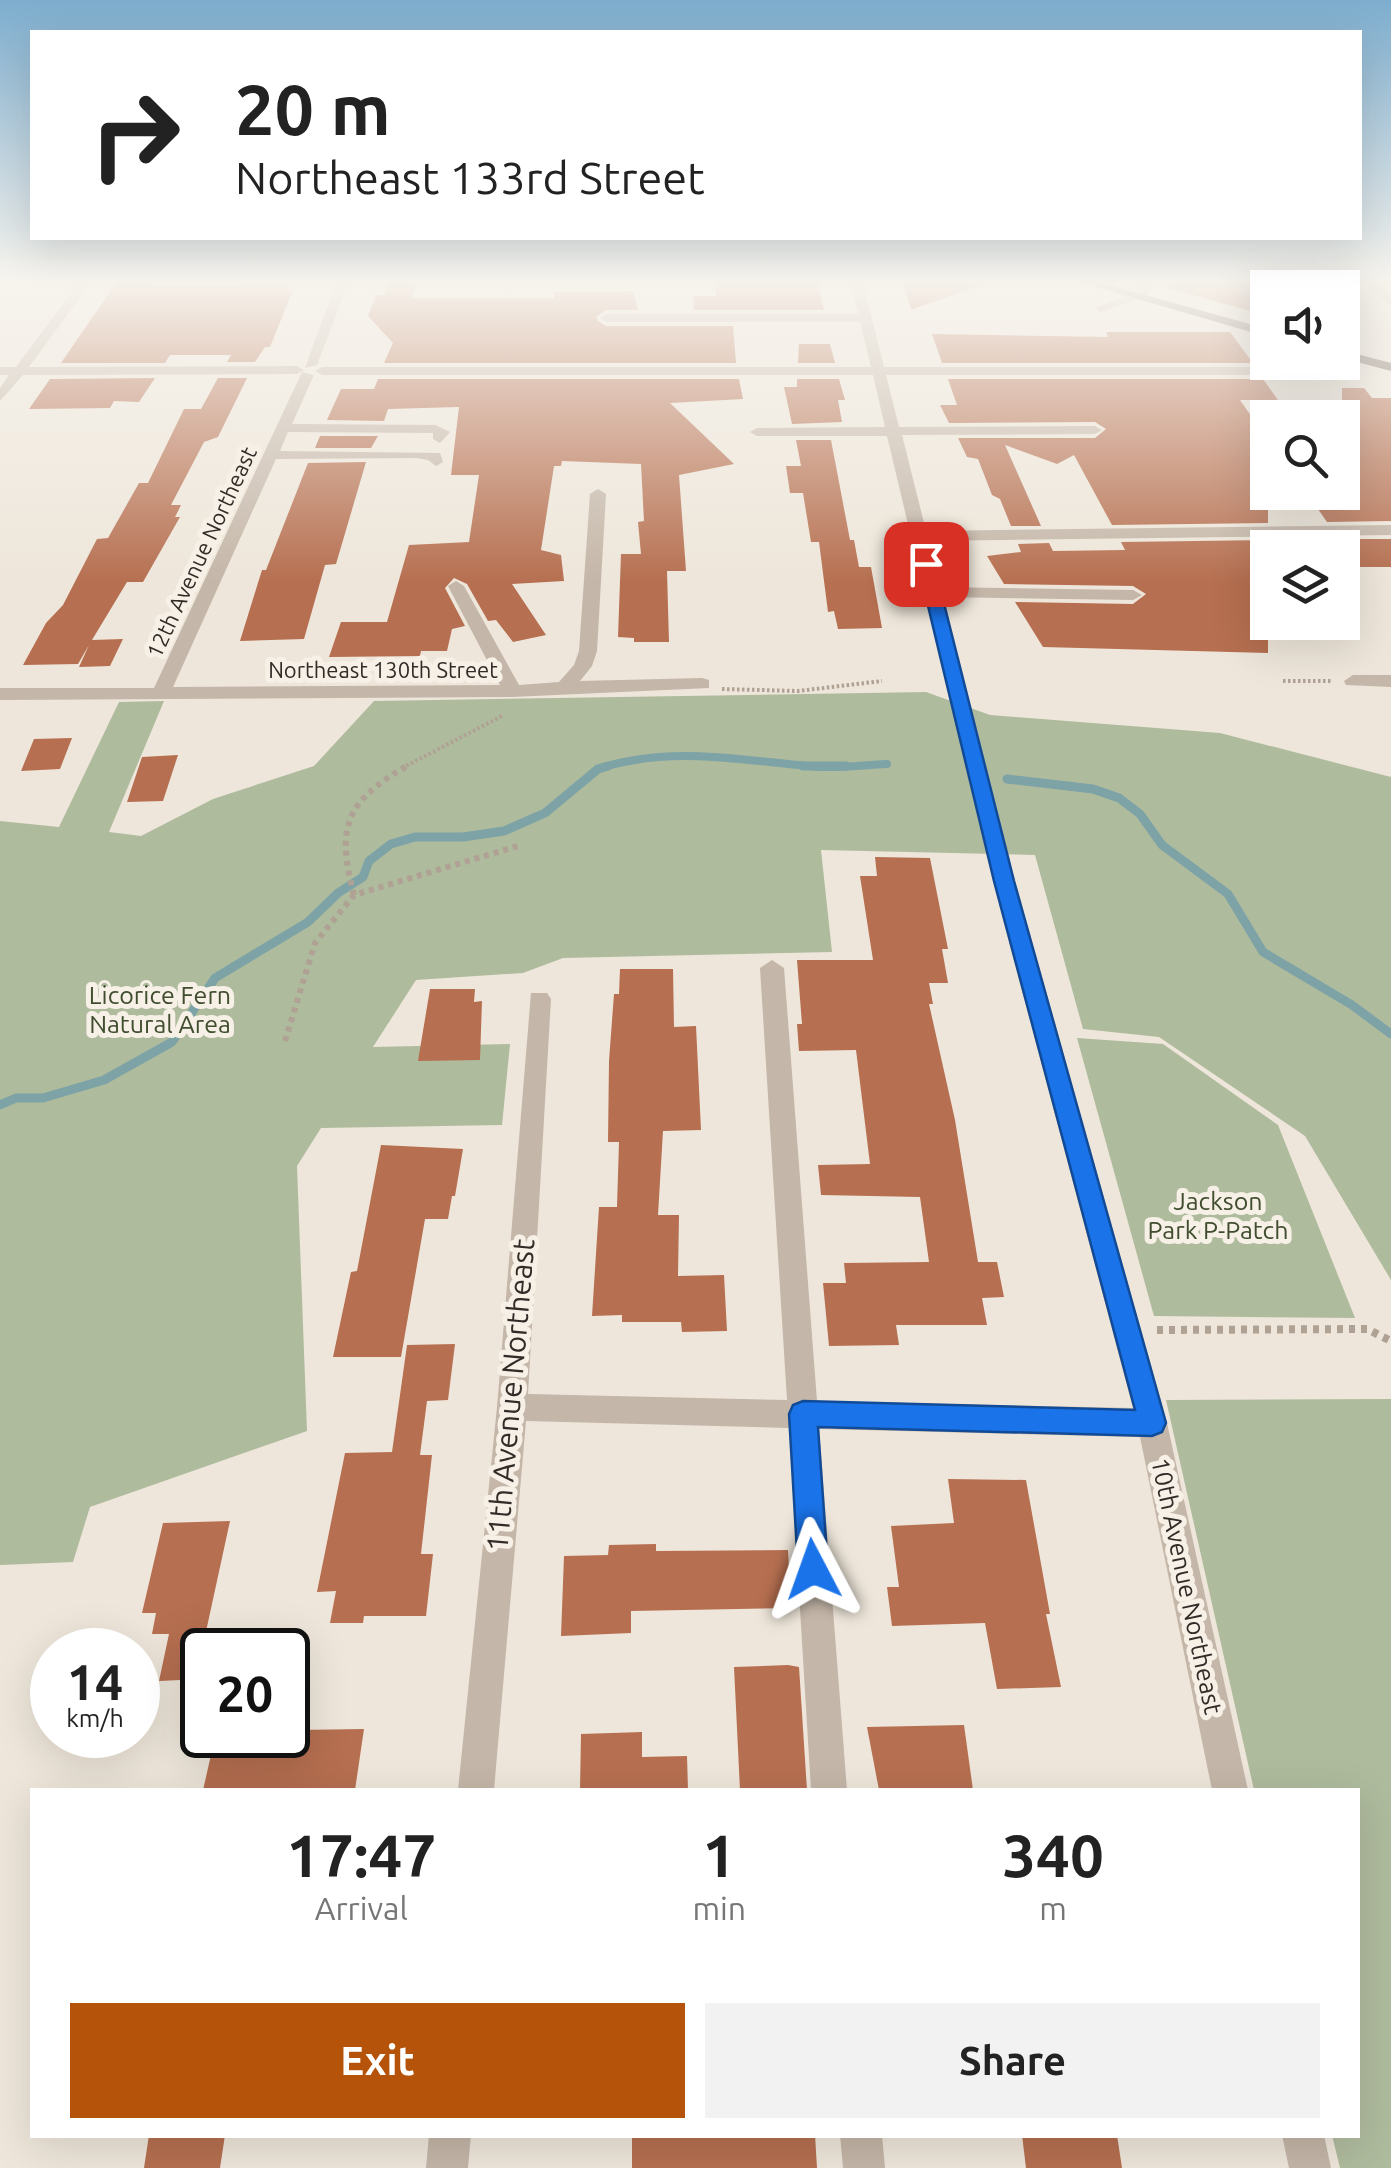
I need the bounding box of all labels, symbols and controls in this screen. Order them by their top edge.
icon: right [70,70,200,200]
text: 20 m [235,70,391,148]
text: Northeast 133rd Street [235,152,705,203]
map controls [1250,270,1360,640]
button: sound [1250,270,1360,380]
button: search [1250,400,1360,510]
street label: 12th Avenue Northeast [141,442,261,662]
pin [884,522,969,607]
button: layers [1250,530,1360,640]
icon: arrive [899,537,954,592]
street label: Northeast 130th Street [268,657,498,682]
park label: Licorice Fern Natural Area [89,981,231,1038]
park label: Jackson Park P-Patch [1148,1187,1288,1244]
street label: 11th Avenue Northeast [479,1237,541,1553]
street label: 10th Avenue Northeast [1146,1455,1228,1717]
position arrow [761,1517,865,1621]
speed limit sign: 20 [180,1628,310,1758]
text: 14 [67,1653,123,1709]
text: km/h [66,1704,124,1732]
text: 17:47 [286,1821,436,1888]
text: 1 [702,1821,736,1888]
text: 340 [1002,1821,1104,1888]
text: Arrival [315,1890,408,1926]
text: min [692,1890,746,1926]
text: m [1039,1890,1067,1926]
button: Exit [70,2003,685,2118]
button: Share [705,2003,1320,2118]

